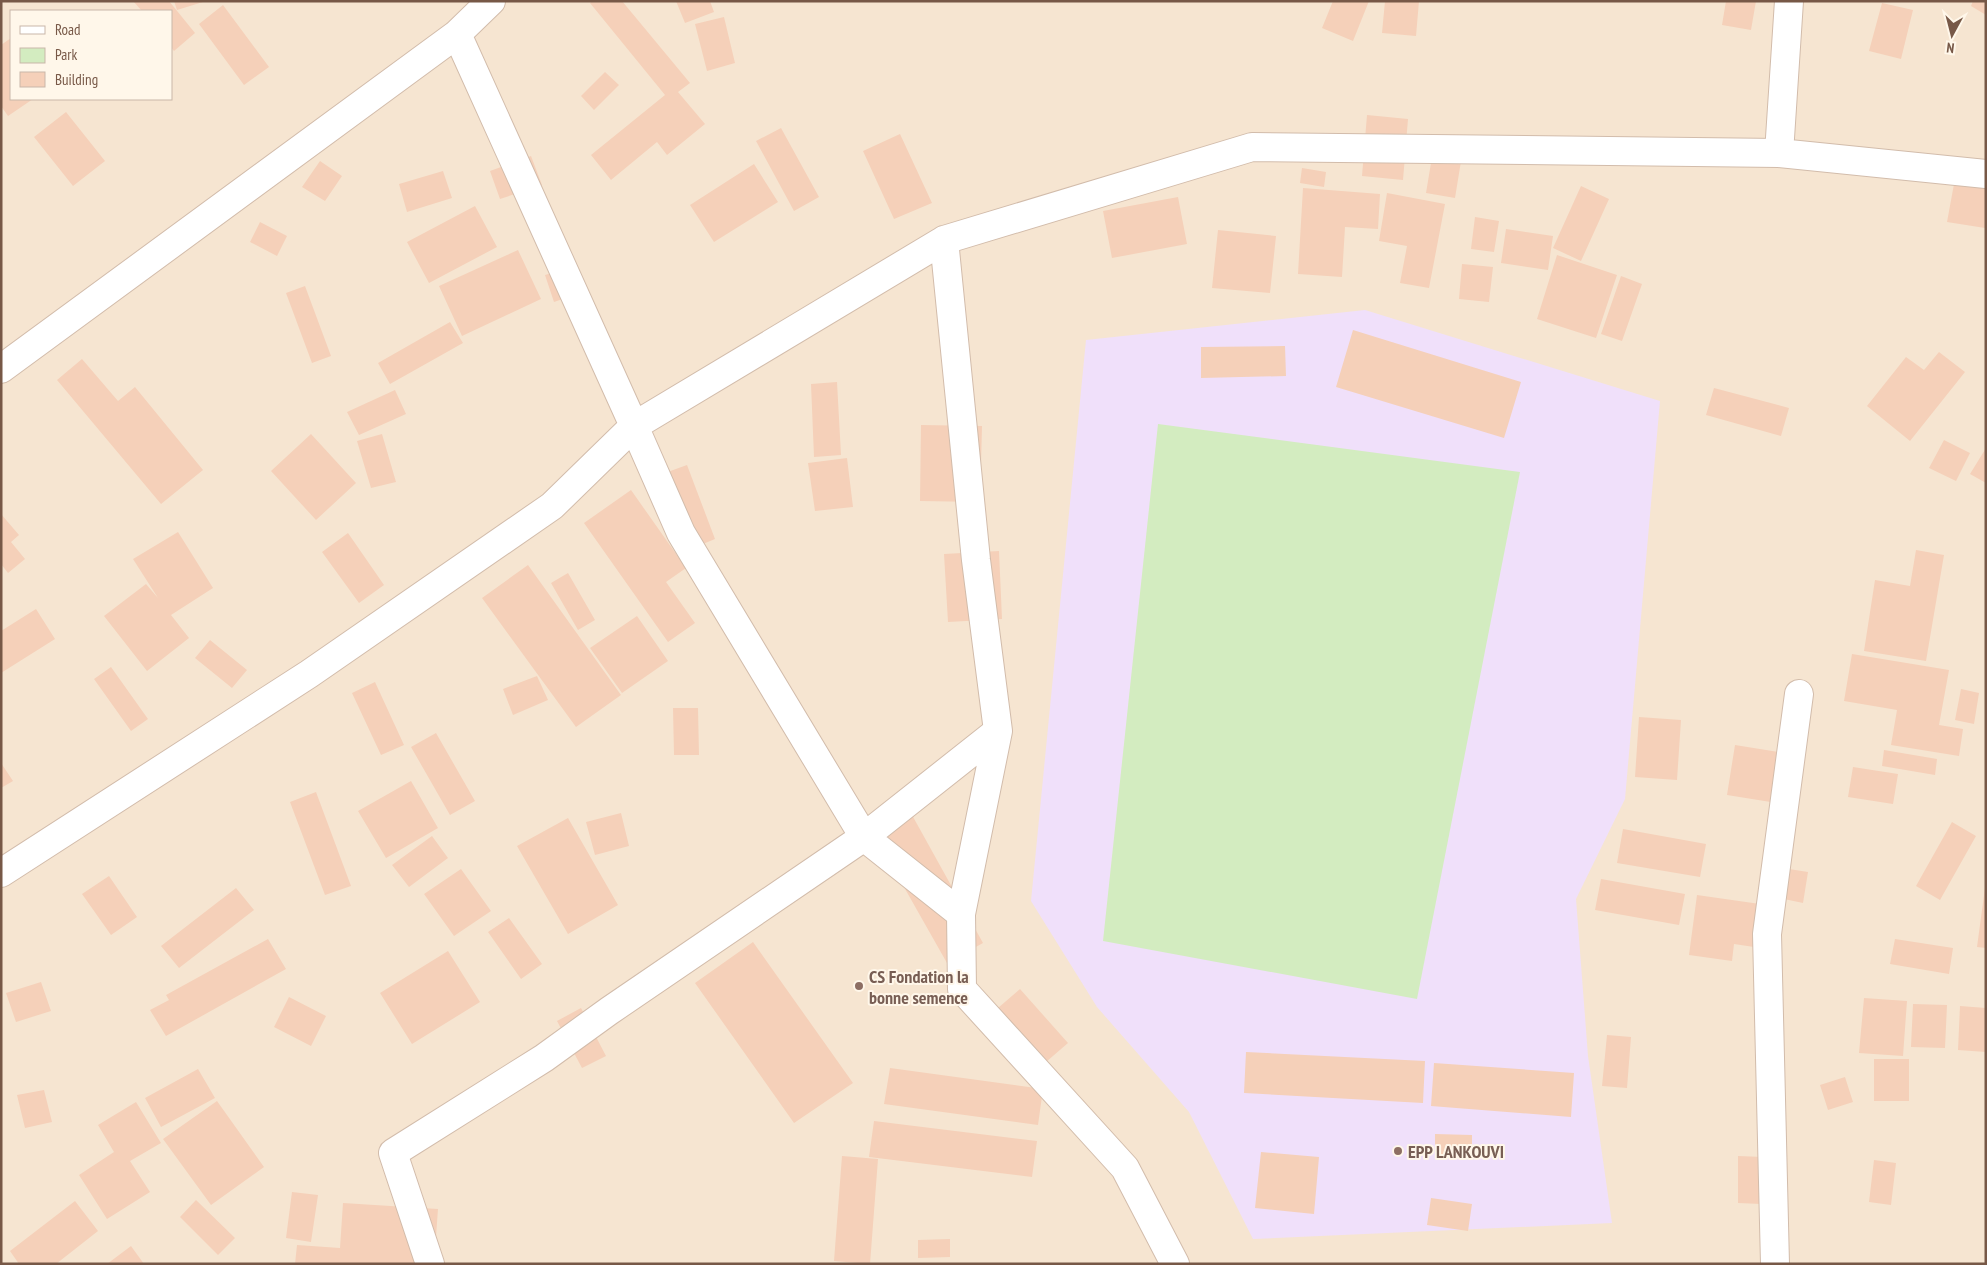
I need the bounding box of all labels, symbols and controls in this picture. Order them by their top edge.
legend [10,10,172,100]
north arrow [1927,10,1977,60]
text: Road [55,20,81,39]
text: N [1946,39,1955,57]
text: Park [55,45,77,64]
text: Building [55,70,98,89]
place label: CS Fondation la bonne semence [869,965,969,1009]
marker: CS Fondation la bonne semence [853,980,865,992]
place label: EPP LANKOUVI [1408,1140,1504,1163]
marker: EPP LANKOUVI [1392,1145,1404,1157]

